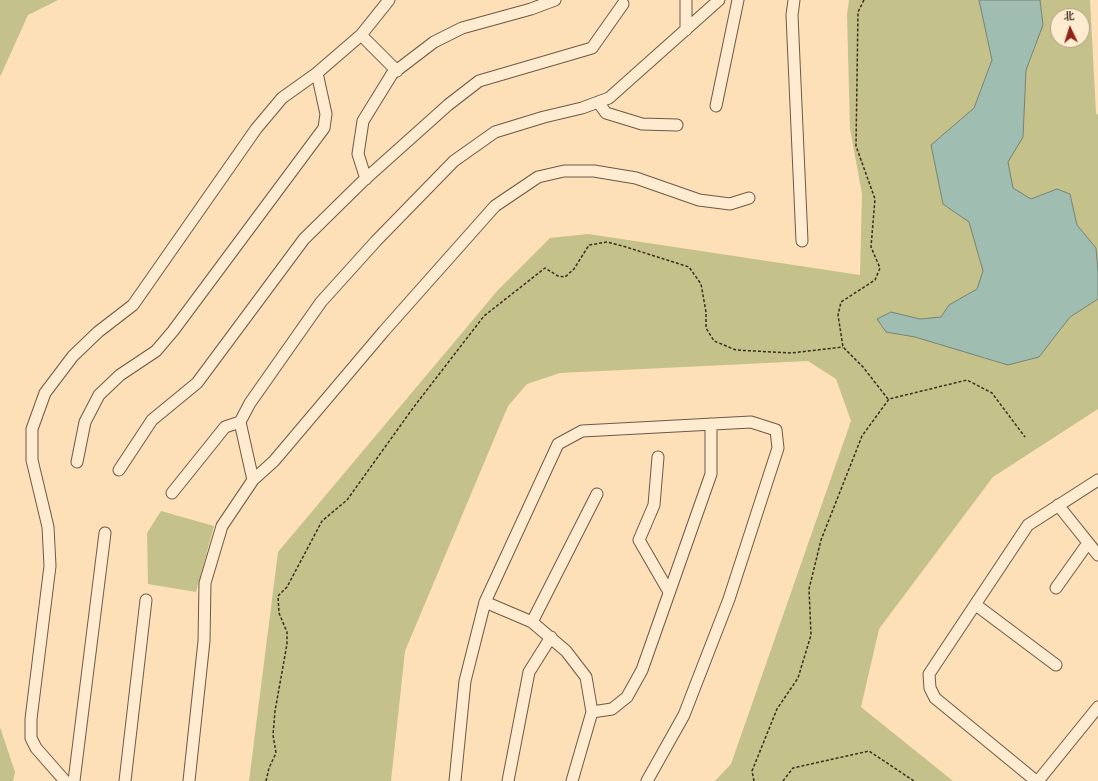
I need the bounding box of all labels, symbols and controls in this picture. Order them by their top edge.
north arrow [1050,8,1090,48]
text: 北 [1063,10,1075,23]

